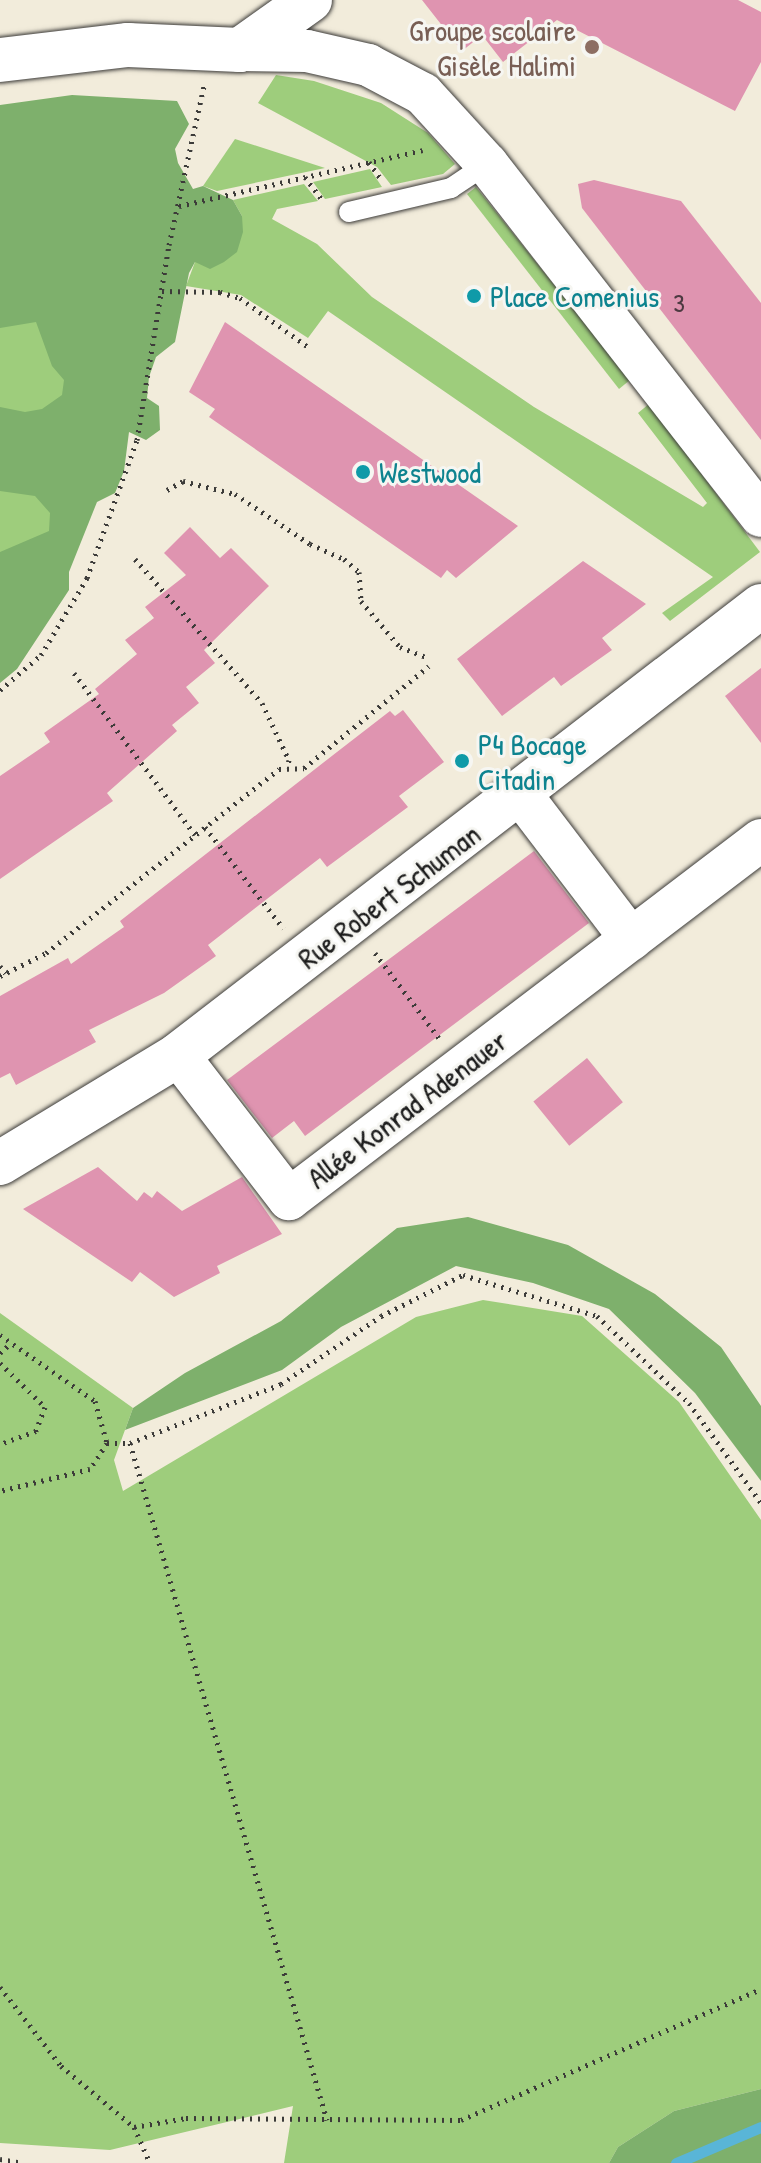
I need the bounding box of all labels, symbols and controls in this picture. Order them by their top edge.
place label: Groupe scolaire Gisèle Halimi [409,12,576,82]
marker: Groupe scolaire Gisèle Halimi [583,38,601,56]
place label: Place Comenius [490,278,659,314]
marker: Place Comenius [465,287,483,305]
house number: 3 [673,287,685,319]
place label: Westwood [379,454,481,490]
marker: Westwood [354,463,372,481]
place label: P4 Bocage Citadin [478,726,587,796]
marker: P4 Bocage Citadin [453,752,471,770]
street label: Rue Robert Schuman [291,816,487,976]
street label: Allée Konrad Adenauer [300,1022,514,1196]

